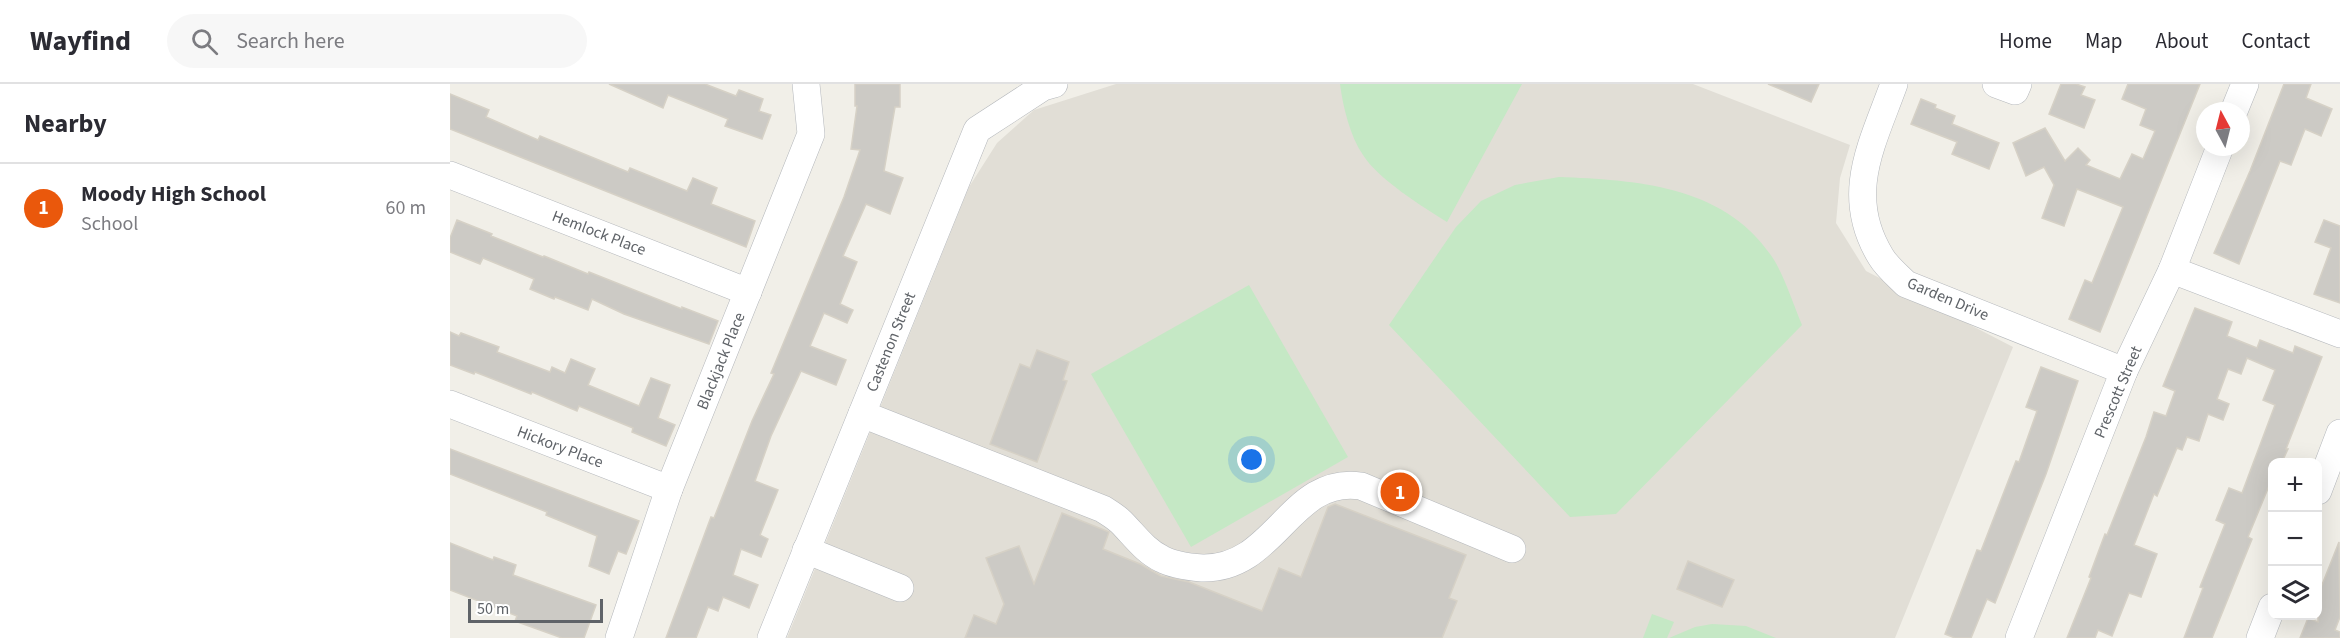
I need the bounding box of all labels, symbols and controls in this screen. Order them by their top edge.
search box [167,14,587,68]
text: Wayfind [30,21,131,61]
icon: search [188,25,221,58]
text: Search here [236,25,345,57]
text: Home [1999,26,2052,56]
text: Map [2085,26,2123,56]
text: About [2156,26,2208,56]
text: Contact [2241,26,2310,56]
north arrow [2196,102,2250,156]
text: Nearby [24,105,107,142]
text: Moody High School [81,178,266,210]
text: 1 [38,194,49,222]
text: 60 m [386,194,426,222]
street label: Hemlock Place [549,205,649,261]
text: School [81,210,138,238]
street label: Garden Drive [1904,272,1992,326]
street label: Castenon Street [861,288,921,395]
street label: Blackjack Place [691,309,751,413]
street label: Prescott Street [2089,342,2148,442]
street label: Hickory Place [514,420,606,474]
your location [1237,445,1266,474]
map controls [2268,458,2322,620]
button: + [2268,458,2322,512]
pin: 1 [1380,470,1420,514]
button: − [2268,512,2322,566]
button: layers [2268,566,2322,620]
scale bar [468,596,603,624]
text: 50 m [477,598,509,620]

